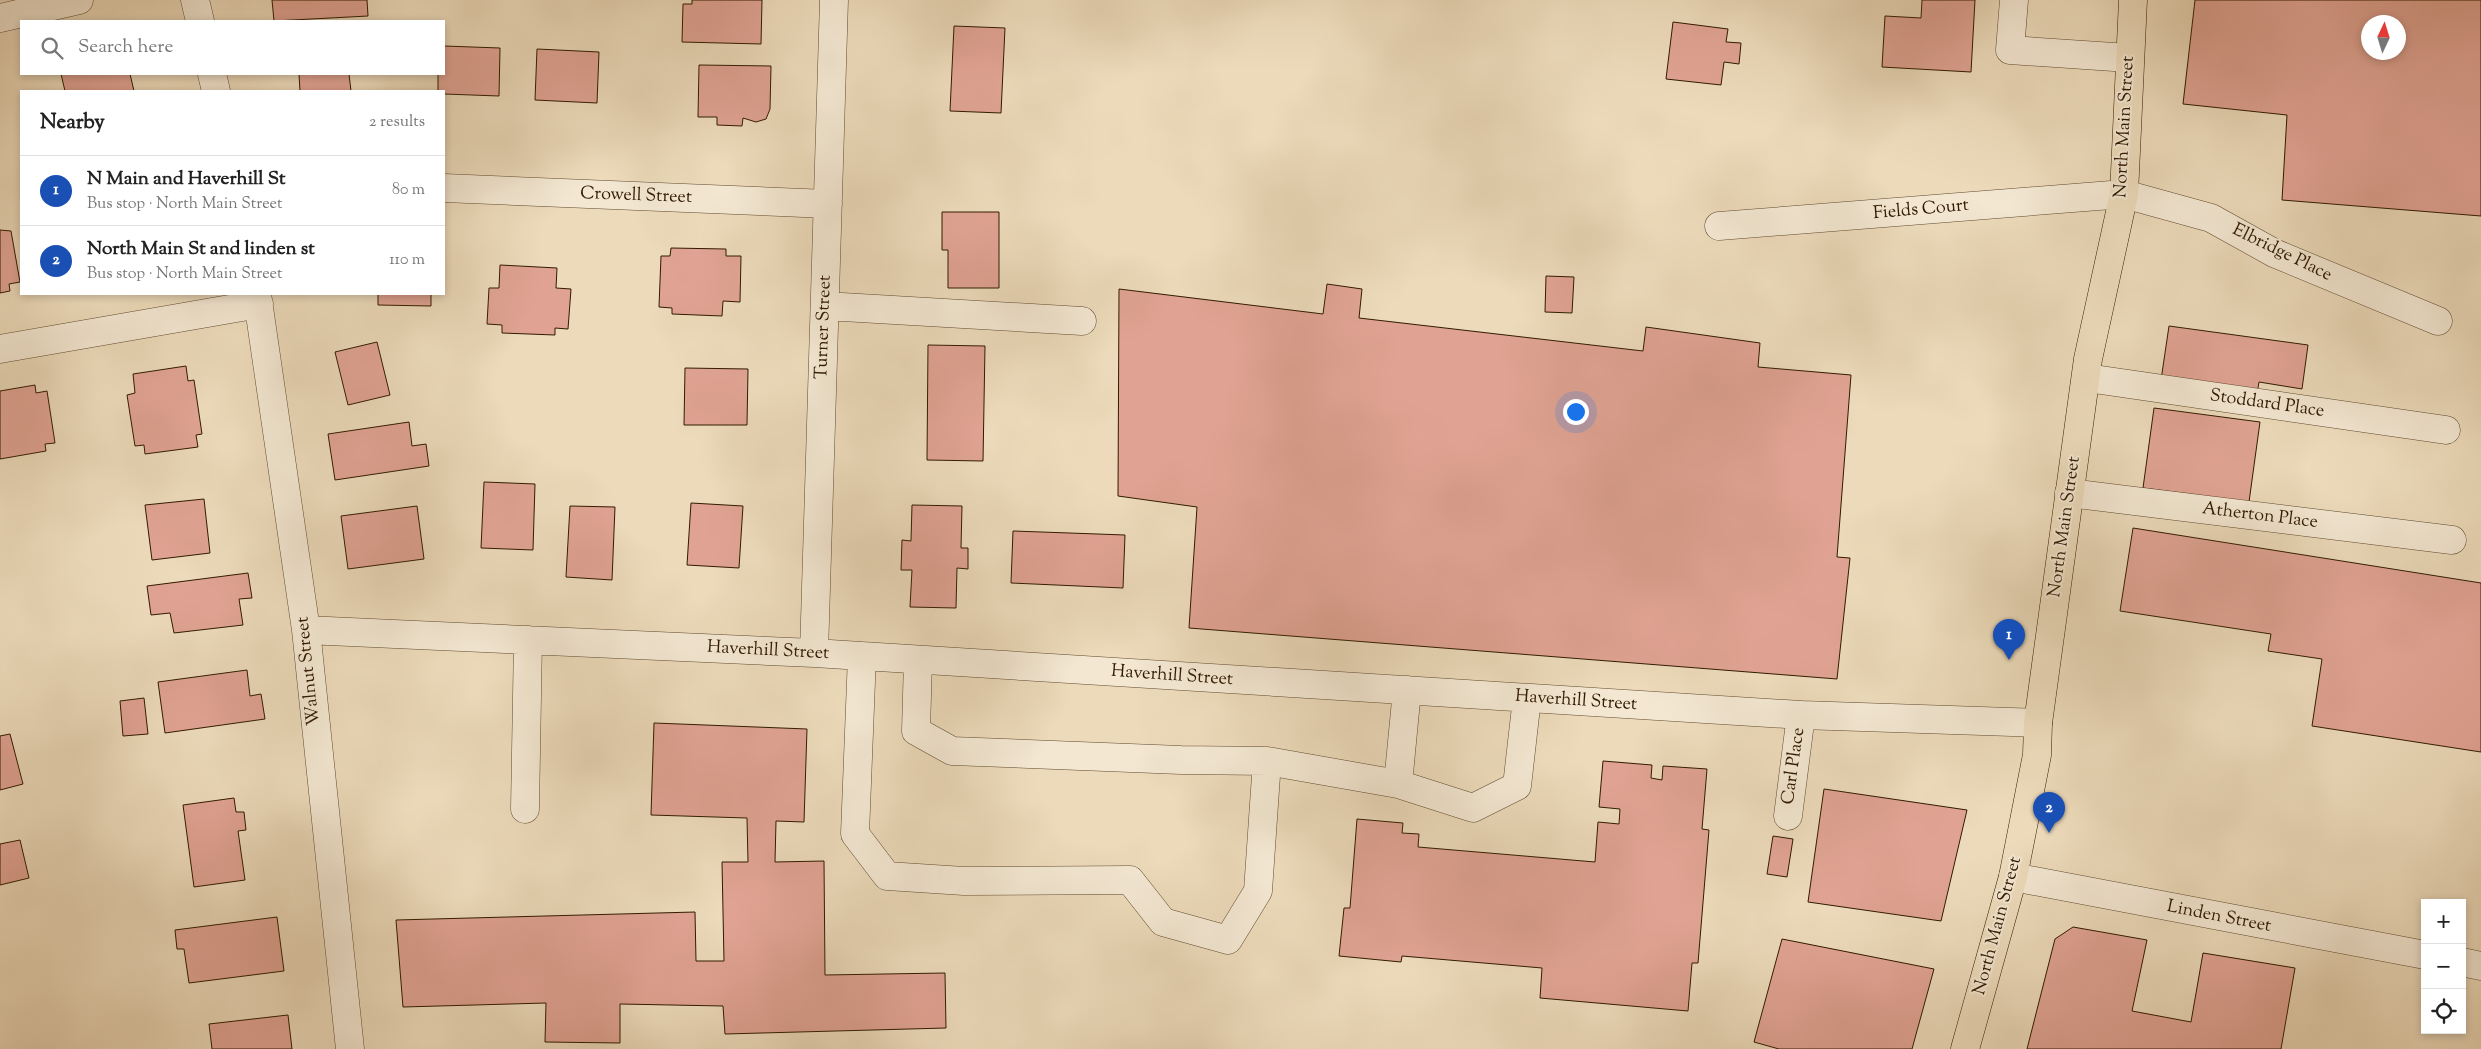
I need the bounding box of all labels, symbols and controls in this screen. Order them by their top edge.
north arrow [2361,15,2406,60]
search box [20,20,445,75]
icon: search [38,34,66,62]
text: Search here [78,34,173,61]
street label: North Main Street [2108,55,2142,199]
text: Nearby [40,108,105,138]
text: 2 results [369,111,425,134]
text: N Main and Haverhill St [87,166,286,193]
text: 1 [53,179,59,202]
text: 80 m [392,179,425,202]
street label: Crowell Street [580,181,692,211]
text: Bus stop · North Main Street [87,193,282,216]
street label: Fields Court [1872,193,1970,227]
street label: Elbridge Place [2228,218,2336,288]
text: North Main St and linden st [87,236,315,263]
text: 2 [52,249,60,272]
text: 110 m [389,249,425,272]
text: Bus stop · North Main Street [87,263,282,286]
street label: Turner Street [809,275,839,379]
street label: Stoddard Place [2208,383,2326,425]
your location [1563,399,1589,425]
street label: North Main Street [2042,455,2088,599]
street label: Atherton Place [2201,496,2319,536]
street label: Walnut Street [290,615,328,727]
pin: 1 [1993,619,2025,660]
street label: Haverhill Street [706,635,830,667]
street label: Haverhill Street [1110,659,1234,693]
street label: Haverhill Street [1514,684,1638,718]
street label: Carl Place [1776,726,1812,806]
pin: 2 [2033,792,2065,833]
street label: North Main Street [1967,854,2029,998]
street label: Linden Street [2165,894,2273,940]
map controls [2421,899,2466,1034]
button: + [2421,899,2466,944]
button: − [2421,944,2466,989]
button: locate [2421,989,2466,1034]

